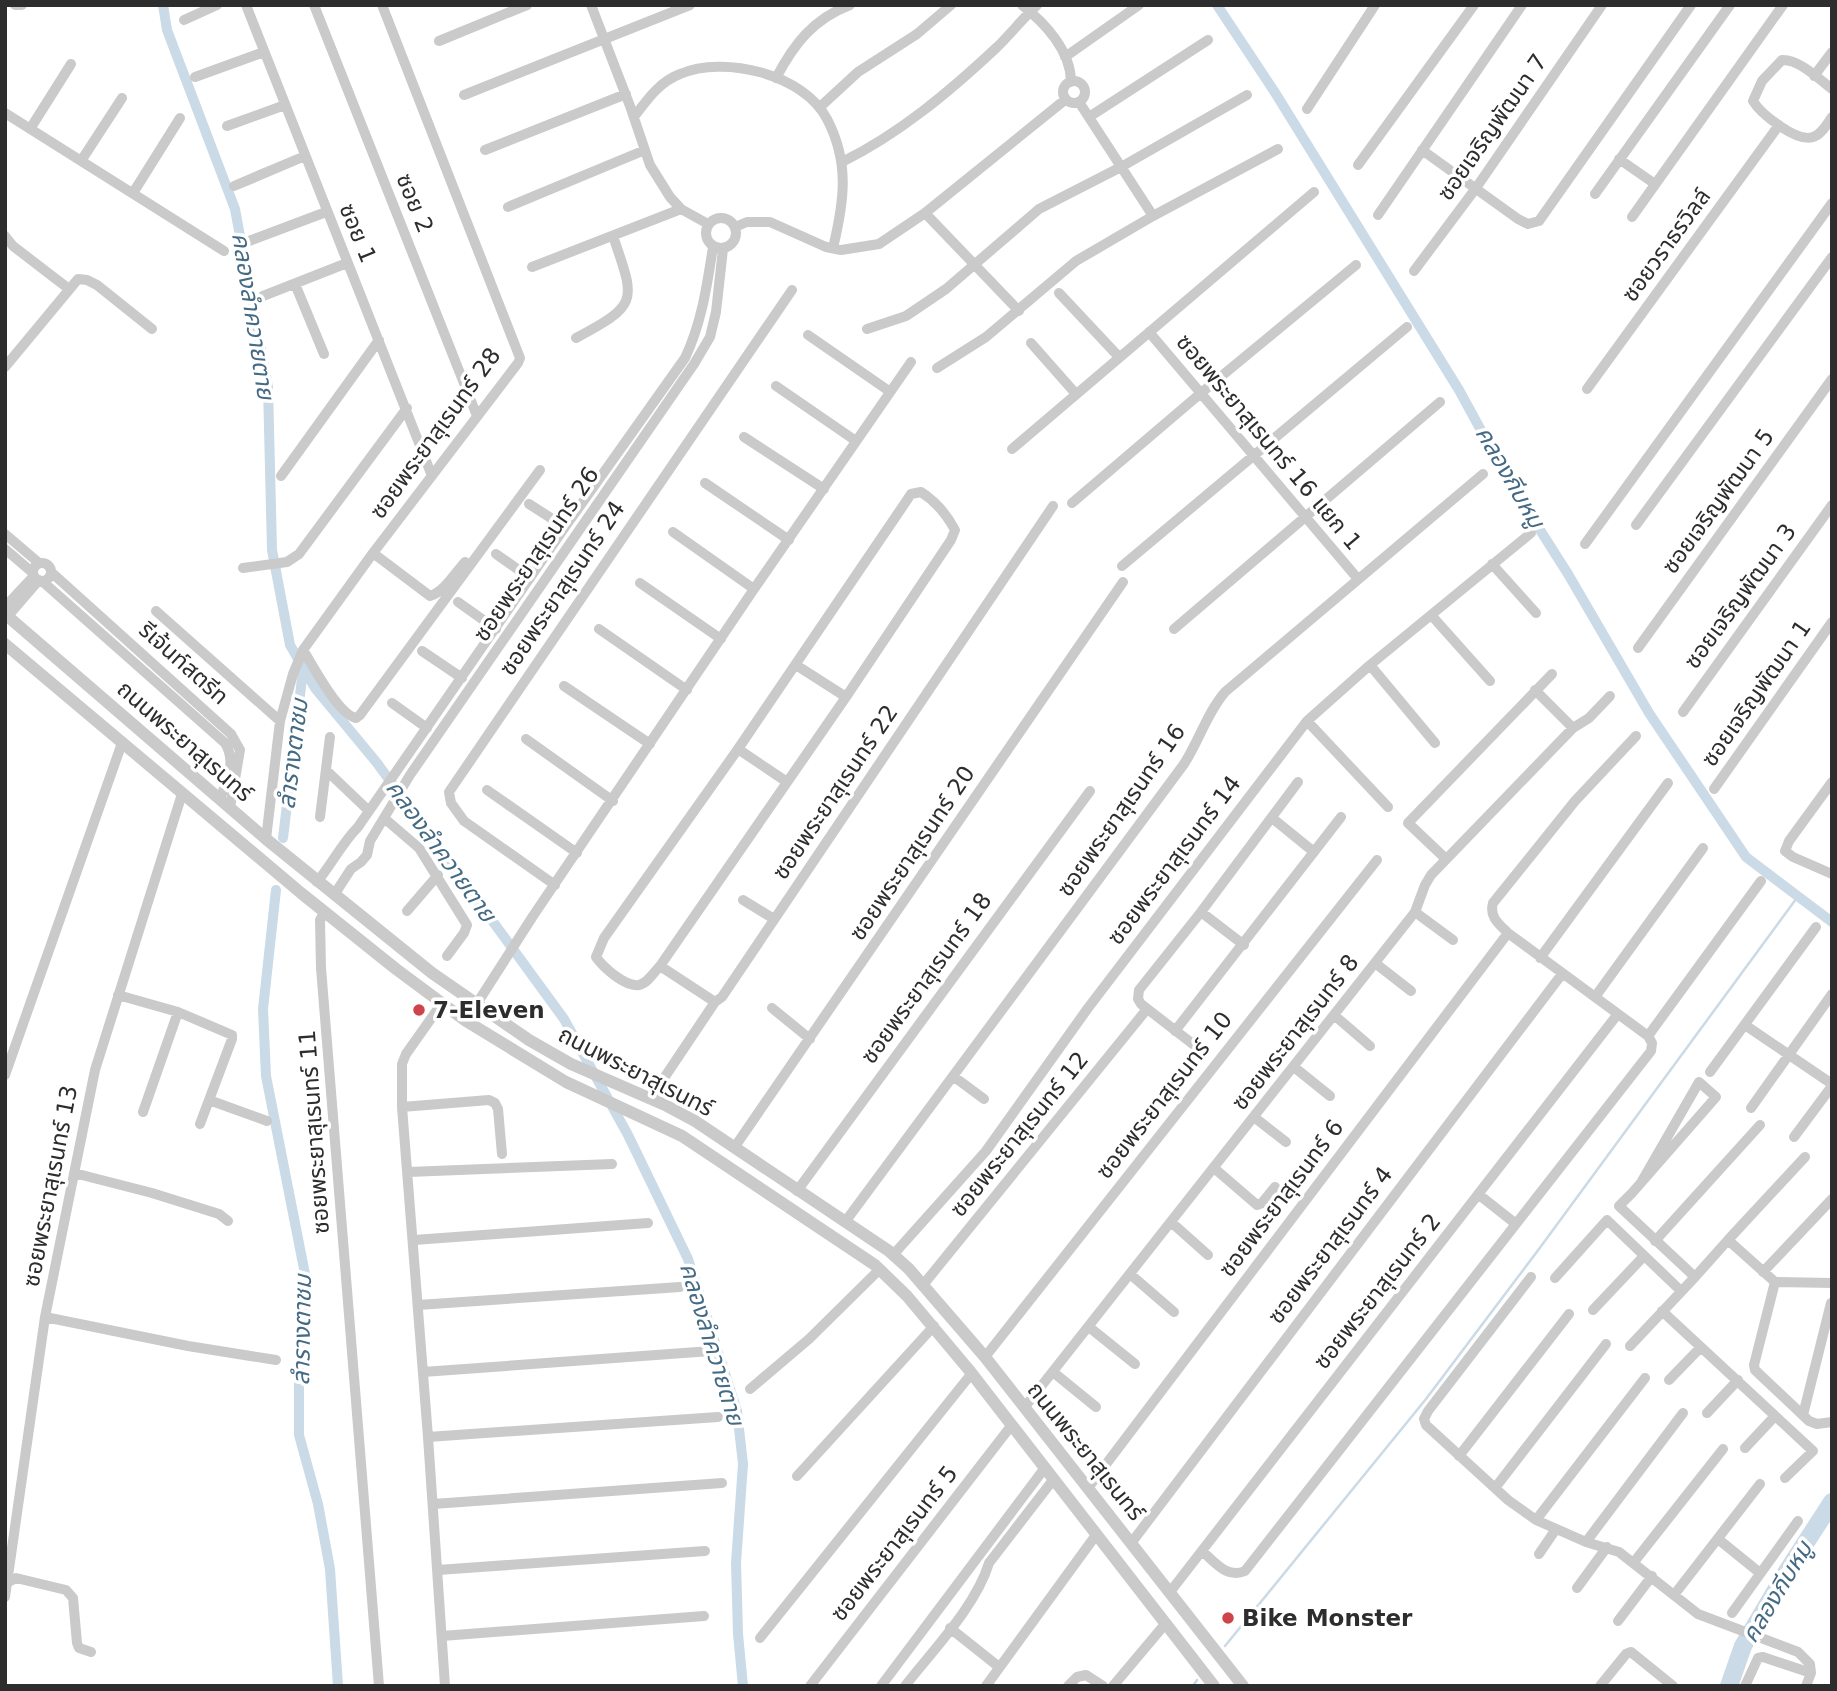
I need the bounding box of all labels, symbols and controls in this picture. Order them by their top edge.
street label: ซอยเจริญพัฒนา 7 [1432,49,1552,205]
street label: ซอย 2 [391,170,439,236]
street label: ซอยวราธรวิลล์ [1616,184,1716,306]
street label: ซอย 1 [334,200,382,266]
water label: คลองลำควายตาย [226,231,280,403]
street label: ซอยพระยาสุเรนทร์ 16 แยก 1 [1170,329,1367,556]
street label: ซอยพระยาสุเรนทร์ 28 [364,343,506,524]
water label: คลองกีบหมู [1469,421,1551,535]
street label: ซอยเจริญพัฒนา 5 [1657,424,1779,578]
street label: ซอยพระยาสุเรนทร์ 26 [468,462,605,647]
street label: ซอยพระยาสุเรนทร์ 24 [494,496,631,681]
street label: ซอยเจริญพัฒนา 3 [1679,519,1801,673]
street label: ซอยเจริญพัฒนา 1 [1696,615,1816,771]
street label: รีเจ้นท์สตรีท [134,616,234,710]
street label: ถนนพระยาสุเรนทร์ [112,675,259,808]
water label: ลำรางตาชม [272,695,314,811]
street label: ซอยพระยาสุเรนทร์ 22 [767,700,904,885]
street label: ซอยพระยาสุเรนทร์ 16 [1052,719,1191,902]
street label: ซอยพระยาสุเรนทร์ 20 [844,761,981,946]
street label: ซอยพระยาสุเรนทร์ 14 [1102,771,1247,950]
water label: คลองลำควายตาย [380,775,503,929]
street label: ซอยพระยาสุเรนทร์ 18 [855,888,997,1069]
street label: ซอยพระยาสุเรนทร์ 8 [1226,949,1364,1115]
place label: 7-Eleven [433,997,545,1023]
marker: 7-Eleven [411,1002,427,1018]
street label: ซอยพระยาสุเรนทร์ 10 [1091,1006,1238,1184]
street label: ถนนพระยาสุเรนทร์ [554,1021,719,1123]
street label: ซอยพระยาสุเรนทร์ 11 [294,1029,335,1235]
street label: ซอยพระยาสุเรนทร์ 12 [945,1046,1094,1222]
street label: ซอยพระยาสุเรนทร์ 13 [18,1083,83,1289]
street label: ซอยพระยาสุเรนทร์ 6 [1213,1114,1349,1282]
street label: ซอยพระยาสุเรนทร์ 4 [1262,1161,1398,1329]
street label: ซอยพระยาสุเรนทร์ 2 [1308,1208,1446,1374]
water label: คลองลำควายตาย [674,1259,751,1430]
water label: ลำรางตาชม [287,1272,317,1386]
street label: ถนนพระยาสุเรนทร์ [1022,1377,1150,1527]
street label: ซอยพระยาสุเรนทร์ 5 [825,1460,963,1626]
water label: คลองกีบหมู [1736,1534,1820,1648]
place label: Bike Monster [1242,1605,1413,1631]
marker: Bike Monster [1220,1610,1236,1626]

